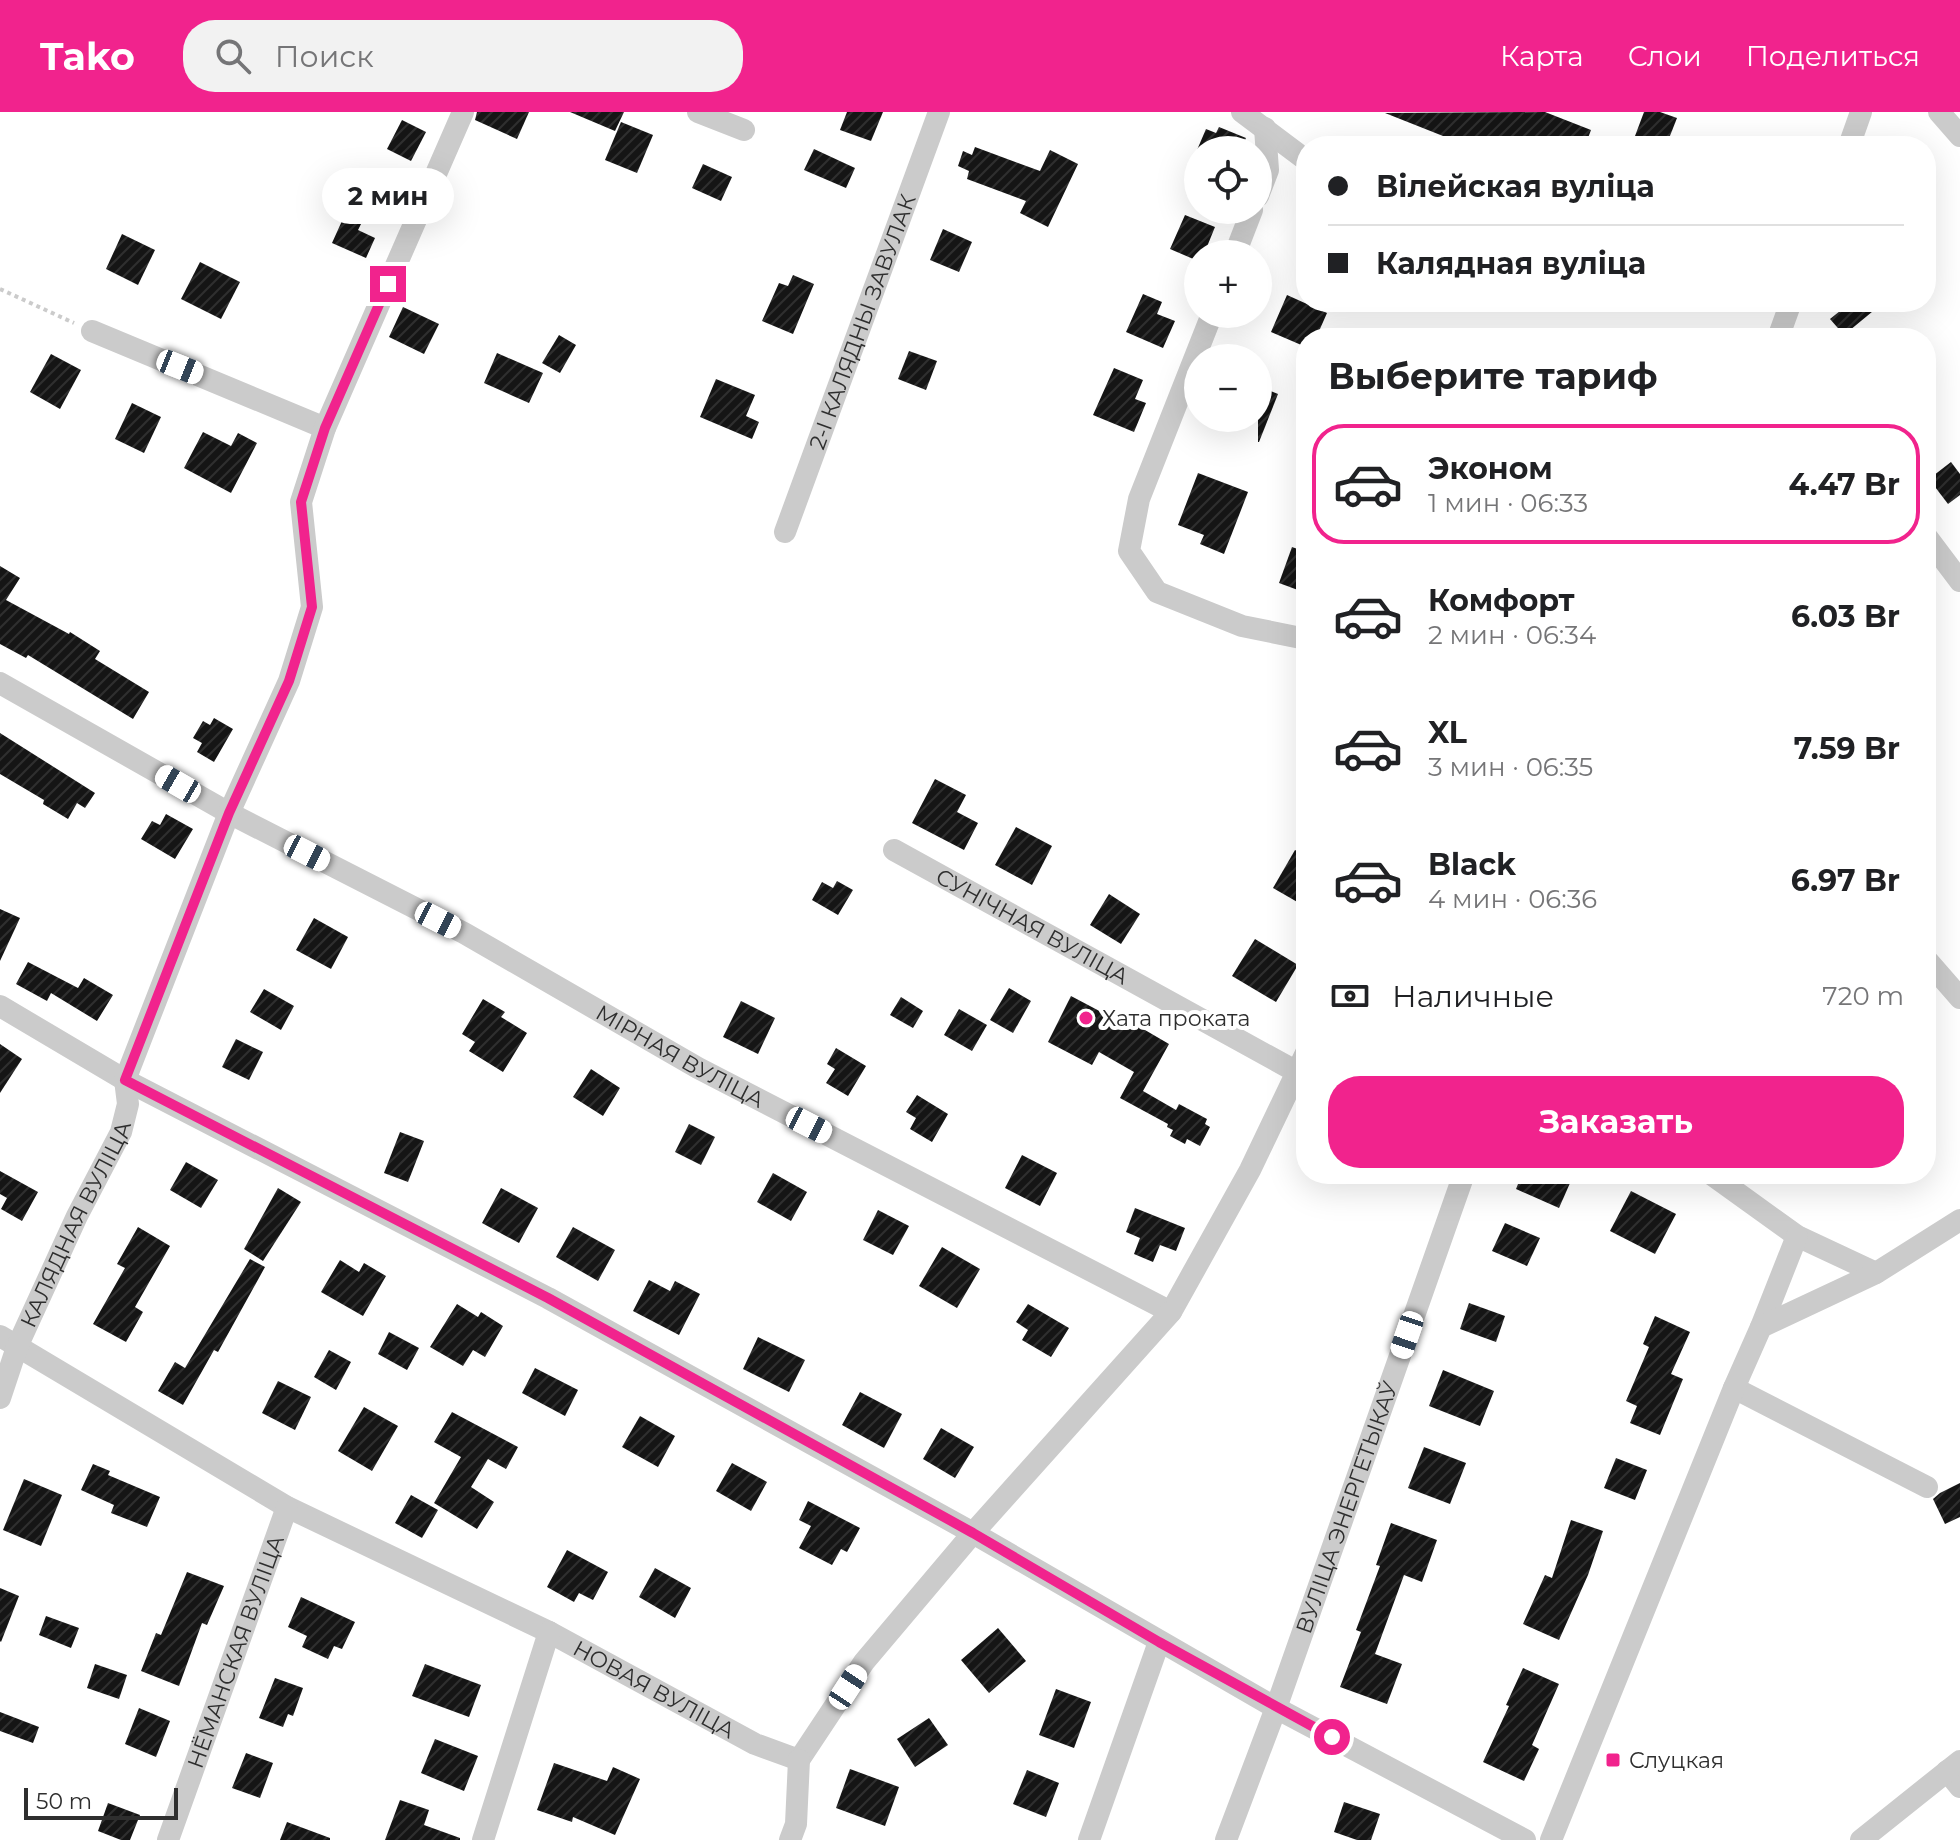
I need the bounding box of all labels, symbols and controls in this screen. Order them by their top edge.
search box [183,20,743,92]
text: Tako [40,33,135,80]
icon: search [211,34,255,78]
text: Поиск [275,38,374,75]
text: Карта [1500,39,1584,73]
text: Слои [1628,39,1702,73]
text: Поделиться [1746,39,1920,73]
map controls [1184,136,1272,432]
button: locate [1184,136,1272,224]
callout: 2 мин [322,168,454,224]
text: Вілейская вуліца [1376,168,1655,205]
text: 2 мин [348,180,428,212]
street label: 2-І КАЛЯДНЫ ЗАВУЛАК [803,190,921,453]
button: + [1184,240,1272,328]
text: Калядная вуліца [1376,245,1646,282]
route end [370,266,406,302]
button: − [1184,344,1272,432]
car [153,347,207,387]
text: Выберите тариф [1328,354,1658,398]
icon: car [1332,448,1404,520]
text: Эконом [1428,450,1553,487]
text: 4.47 Br [1788,466,1900,503]
text: 1 мин · 06:33 [1428,487,1588,519]
icon: car [1332,580,1404,652]
text: Комфорт [1428,582,1575,619]
text: 6.03 Br [1791,598,1900,635]
text: 2 мин · 06:34 [1428,619,1596,651]
icon: car [1332,712,1404,784]
text: XL [1428,714,1467,751]
text: 7.59 Br [1794,730,1900,767]
text: 3 мин · 06:35 [1428,751,1593,783]
car [151,762,205,806]
car [280,831,334,875]
icon: car [1332,844,1404,916]
text: Black [1428,846,1516,883]
street label: СУНІЧНАЯ ВУЛІЦА [931,862,1134,990]
text: 6.97 Br [1791,862,1900,899]
text: 4 мин · 06:36 [1428,883,1597,915]
car [411,898,465,942]
icon: cash [1328,974,1372,1018]
text: Наличные [1392,978,1554,1015]
text: 720 m [1822,980,1904,1012]
street label: МІРНАЯ ВУЛІЦА [591,999,770,1114]
place label: Хата проката [1102,1005,1250,1032]
marker: Хата проката [1077,1009,1095,1027]
button: Заказать [1328,1076,1904,1168]
car [782,1103,836,1147]
street label: КАЛЯДНАЯ ВУЛІЦА [14,1118,137,1332]
car [1388,1308,1426,1362]
street label: ВУЛІЦА ЭНЕРГЕТЫКАЎ [1290,1377,1404,1637]
street label: НЁМАНСКАЯ ВУЛІЦА [181,1531,290,1772]
street label: НОВАЯ ВУЛІЦА [569,1634,740,1744]
car [825,1660,871,1714]
route start [1314,1719,1350,1755]
place label: Слуцкая [1629,1747,1724,1774]
marker: Слуцкая [1604,1751,1622,1769]
scale bar [24,1784,178,1820]
text: 50 m [36,1788,92,1815]

